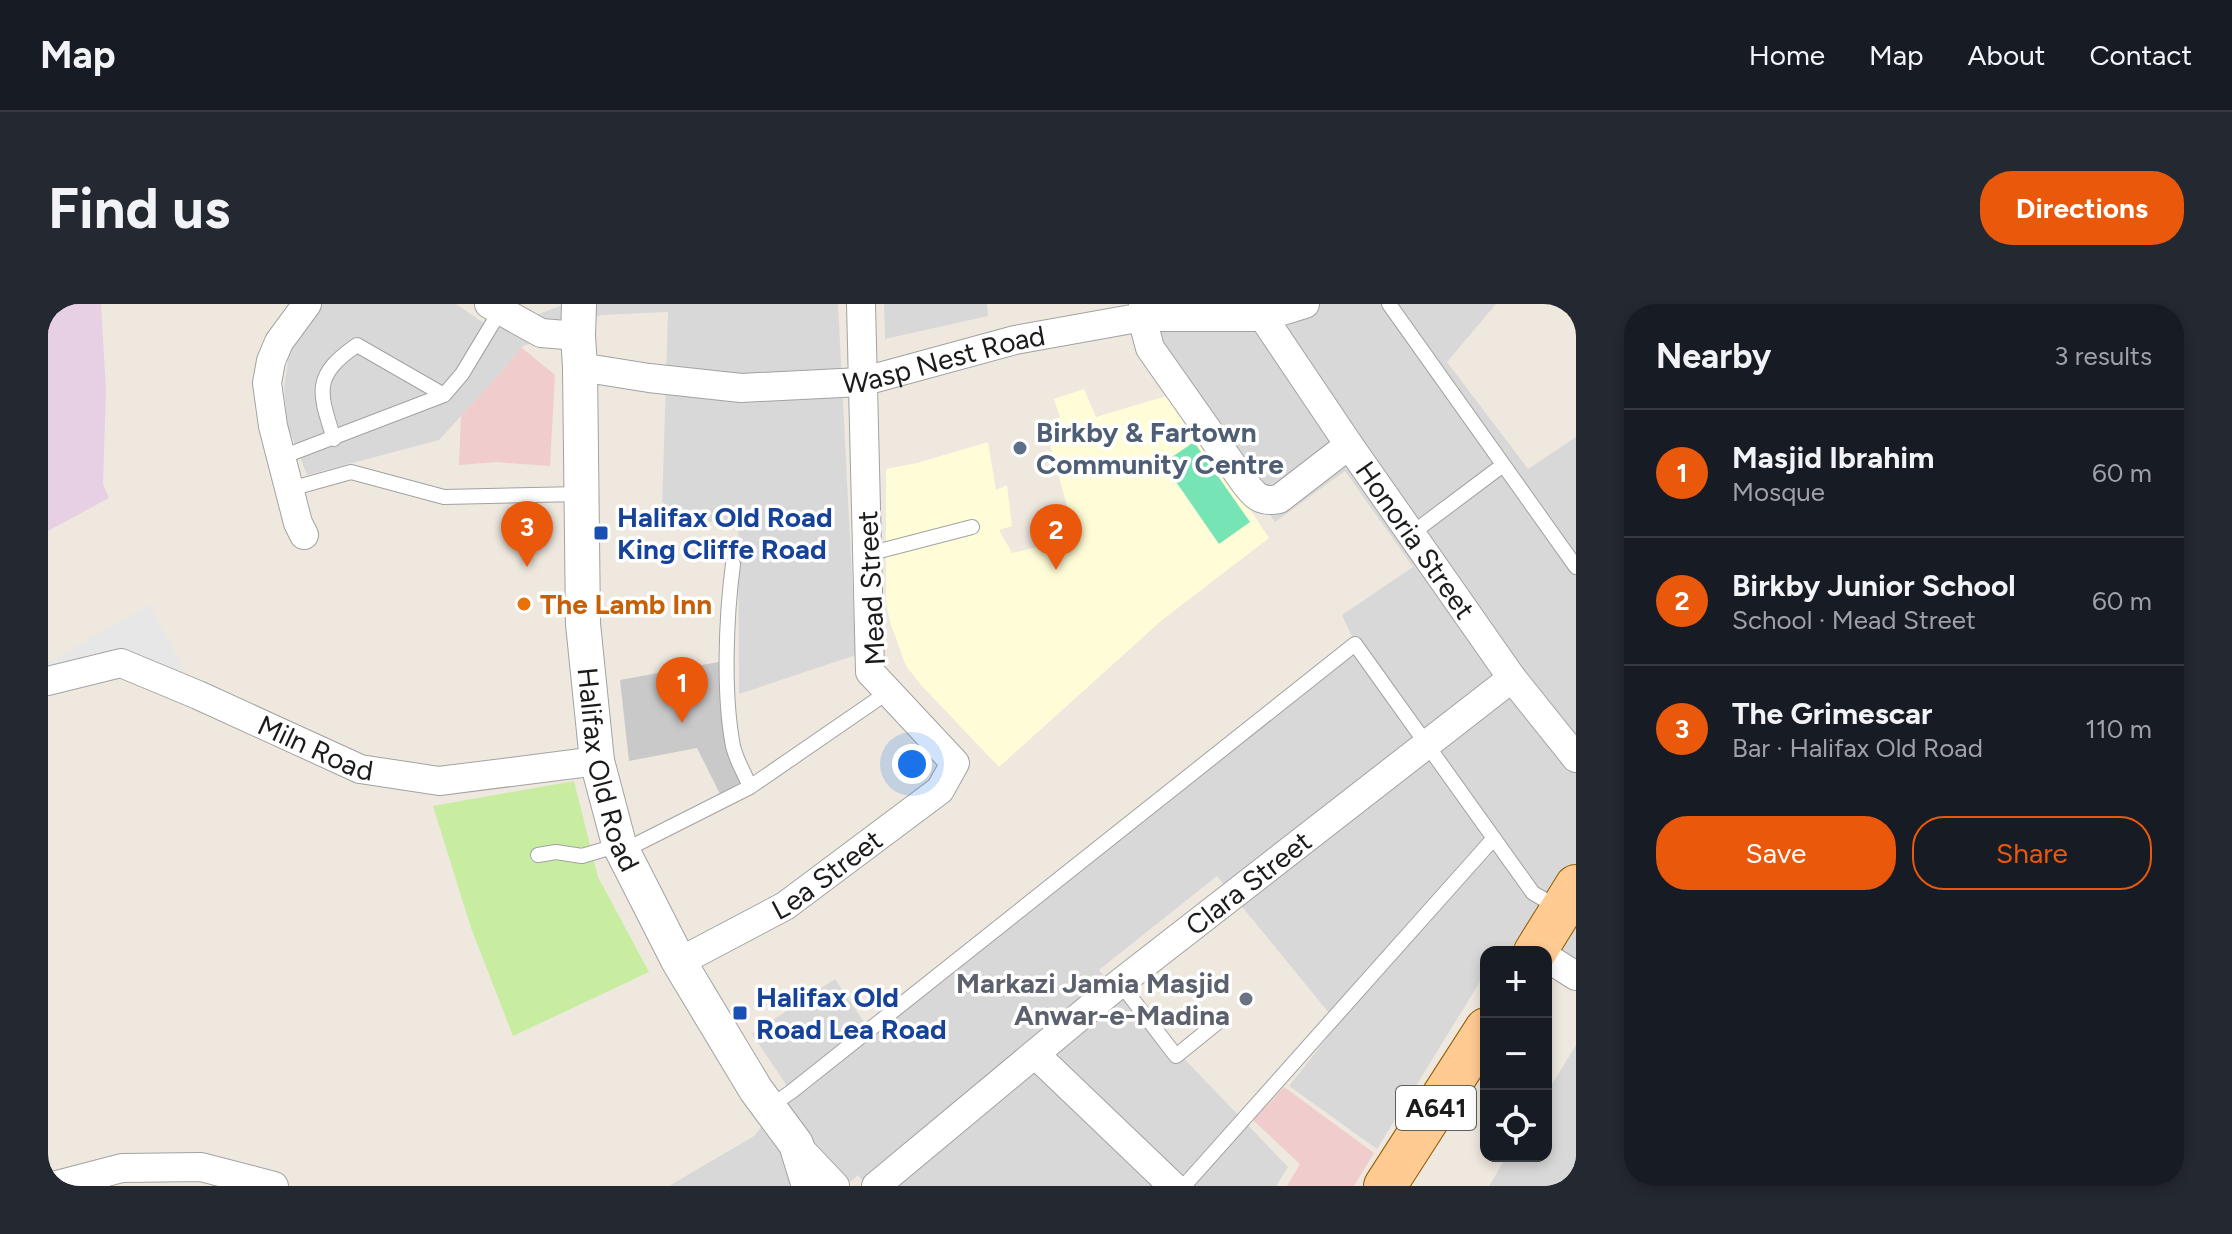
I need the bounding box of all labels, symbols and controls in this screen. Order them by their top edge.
text: Map [40,32,116,78]
text: Home [1749,38,1825,72]
text: Map [1869,38,1924,72]
text: About [1968,38,2045,72]
text: Contact [2089,38,2192,72]
button: Directions [1980,171,2184,245]
text: Find us [48,175,230,242]
street label: Wasp Nest Road [841,318,1048,400]
text: Nearby [1656,336,1771,377]
text: 3 results [2054,340,2152,372]
place label: Birkby & Fartown Community Centre [1036,415,1284,481]
marker: Birkby & Fartown Community Centre [1011,439,1029,457]
text: Masjid Ibrahim [1732,439,1934,476]
street label: Honoria Street [1348,454,1482,625]
text: 1 [1677,457,1687,489]
text: 60 m [2092,457,2152,489]
text: Mosque [1732,476,1825,508]
place label: Halifax Old Road King Cliffe Road [617,500,833,566]
pin: 3 [501,501,553,567]
pin: 2 [1030,504,1082,570]
street label: Mead Street [850,510,892,666]
marker: Halifax Old Road King Cliffe Road [592,524,610,542]
text: Birkby Junior School [1732,567,2016,604]
text: 2 [1674,585,1690,617]
text: 60 m [2092,585,2152,617]
place label: The Lamb Inn [540,587,712,621]
marker: The Lamb Inn [515,595,533,613]
text: School · Mead Street [1732,604,1976,636]
pin: 1 [656,657,708,723]
street label: Halifax Old Road [571,666,647,877]
text: The Grimescar [1732,695,1932,732]
street label: Miln Road [253,708,375,788]
text: 3 [1675,713,1689,745]
text: 110 m [2085,713,2152,745]
text: Bar · Halifax Old Road [1732,732,1983,764]
your location [892,744,932,784]
button: Save [1656,816,1896,890]
button: Share [1912,816,2152,890]
street label: Lea Street [766,822,889,927]
street label: Clara Street [1179,824,1318,943]
map controls [1480,946,1552,1162]
button: + [1480,946,1552,1018]
place label: Markazi Jamia Masjid Anwar-e-Madina [956,966,1230,1032]
place label: Halifax Old Road Lea Road [756,980,947,1046]
marker: Markazi Jamia Masjid Anwar-e-Madina [1237,990,1255,1008]
marker: Halifax Old Road Lea Road [731,1004,749,1022]
button: − [1480,1018,1552,1090]
road number: A641 [1396,1086,1476,1130]
button: locate [1480,1090,1552,1162]

